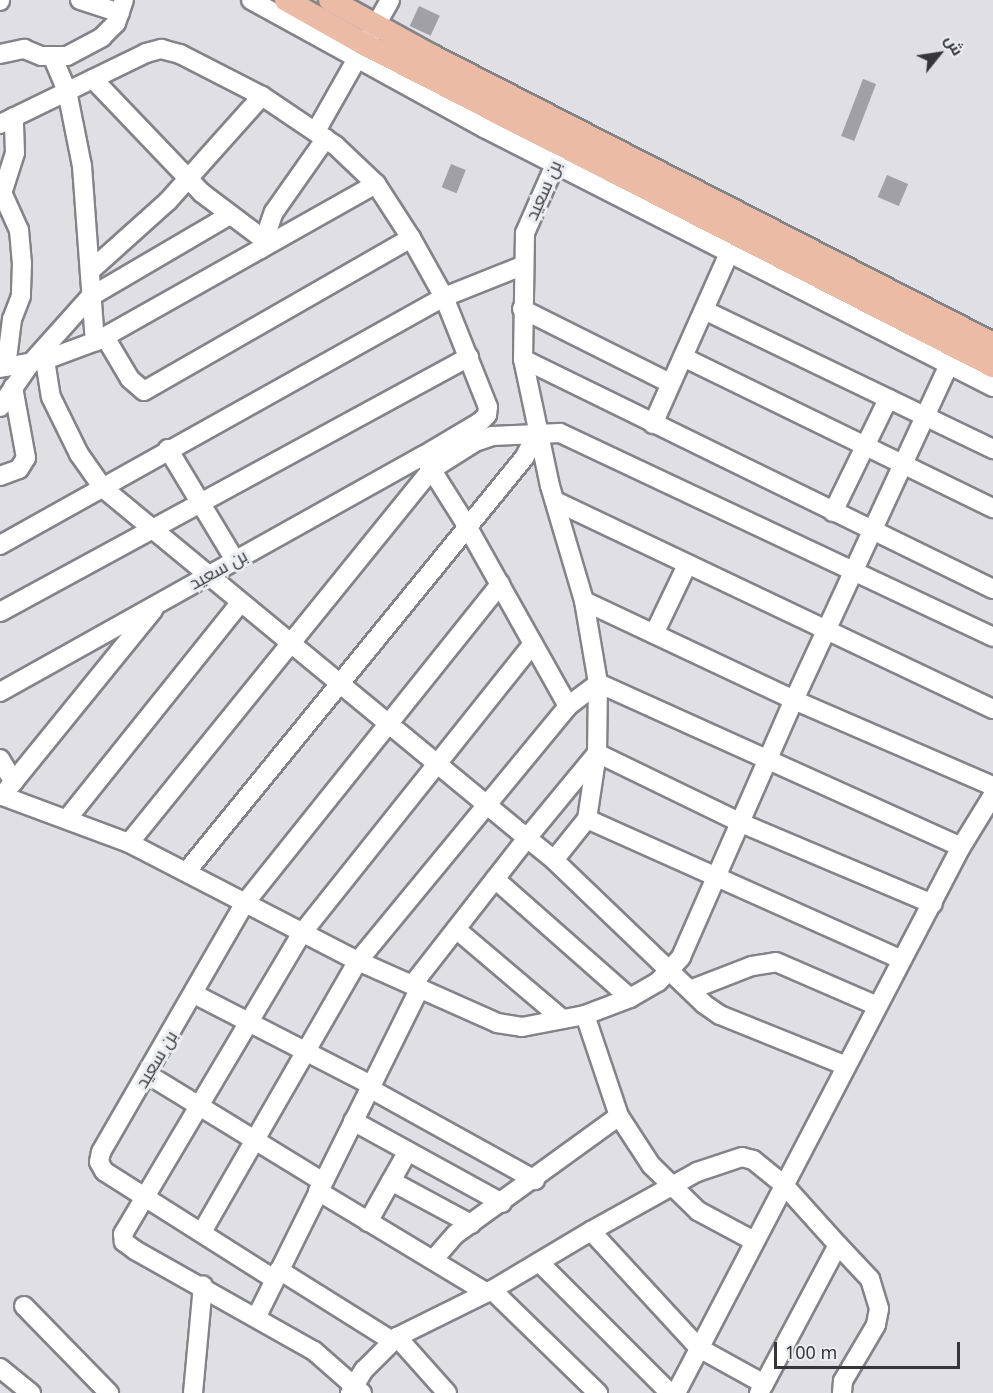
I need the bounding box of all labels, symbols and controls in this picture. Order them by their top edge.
north arrow [909,24,969,84]
text: ش [940,31,969,59]
street label: بن سعيد [520,157,566,223]
street label: بن سعيد [185,544,251,594]
street label: بن سعيد [130,1026,182,1092]
scale bar [777,1330,963,1368]
text: 100 m [785,1340,837,1364]

